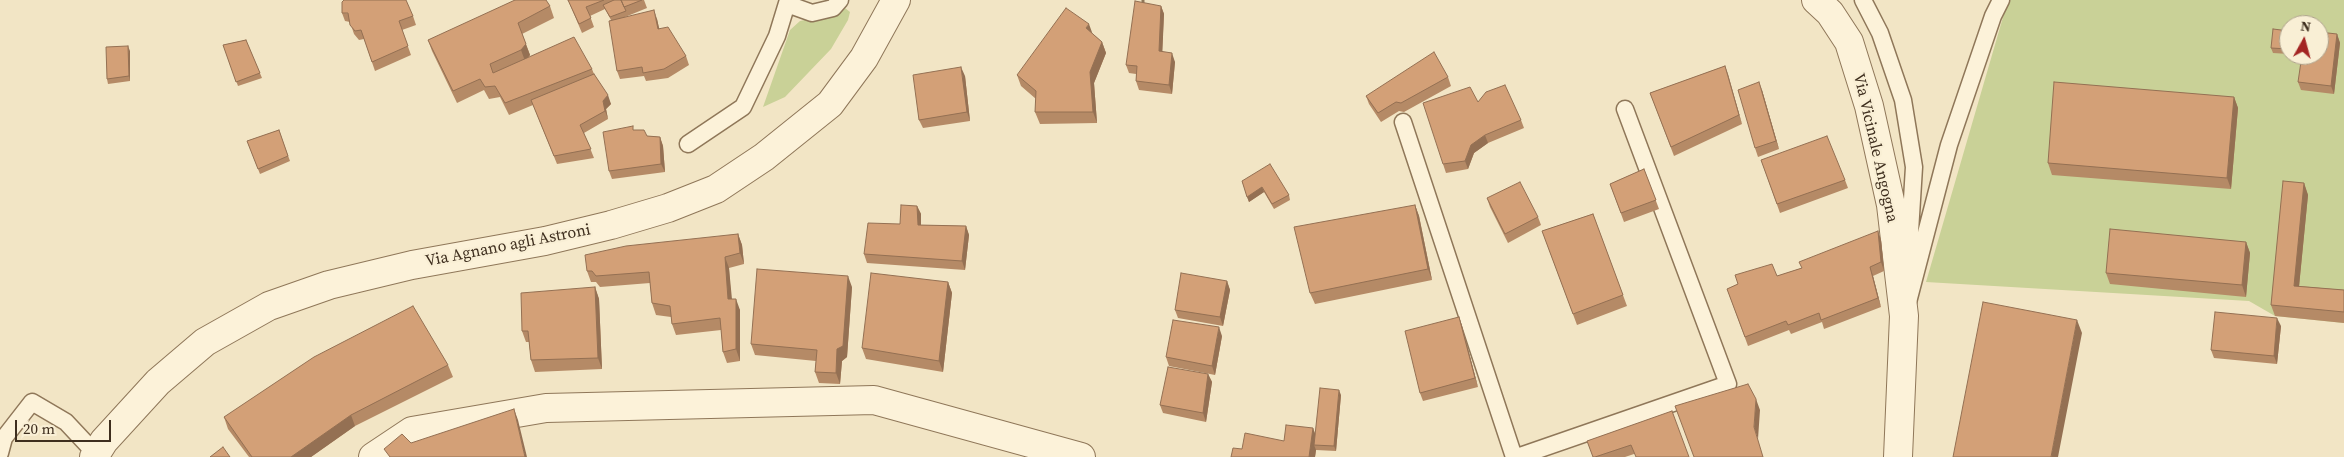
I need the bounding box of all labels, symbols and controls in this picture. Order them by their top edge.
north arrow [2279,15,2329,65]
text: N [2299,16,2312,37]
street label: Via Vicinale Angogna [1848,72,1902,224]
street label: Via Agnano agli Astroni [424,221,592,271]
scale bar [18,410,114,442]
text: 20 m [23,418,55,439]

